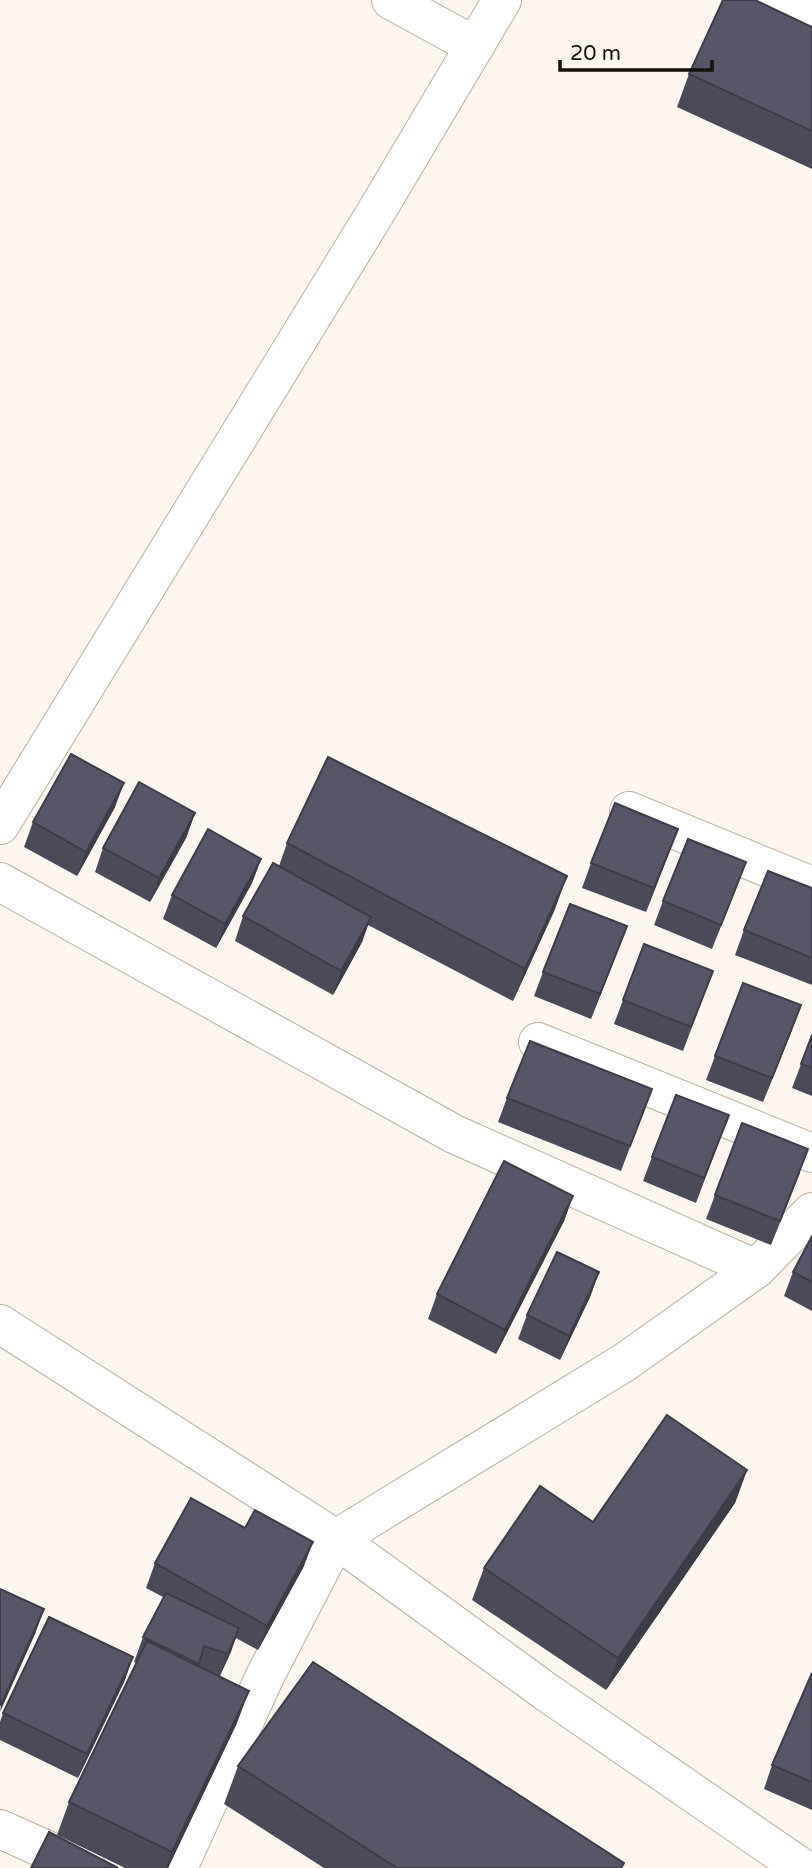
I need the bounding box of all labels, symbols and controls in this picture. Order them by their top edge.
scale bar [560,28,712,72]
text: 20 m [570,41,621,66]

